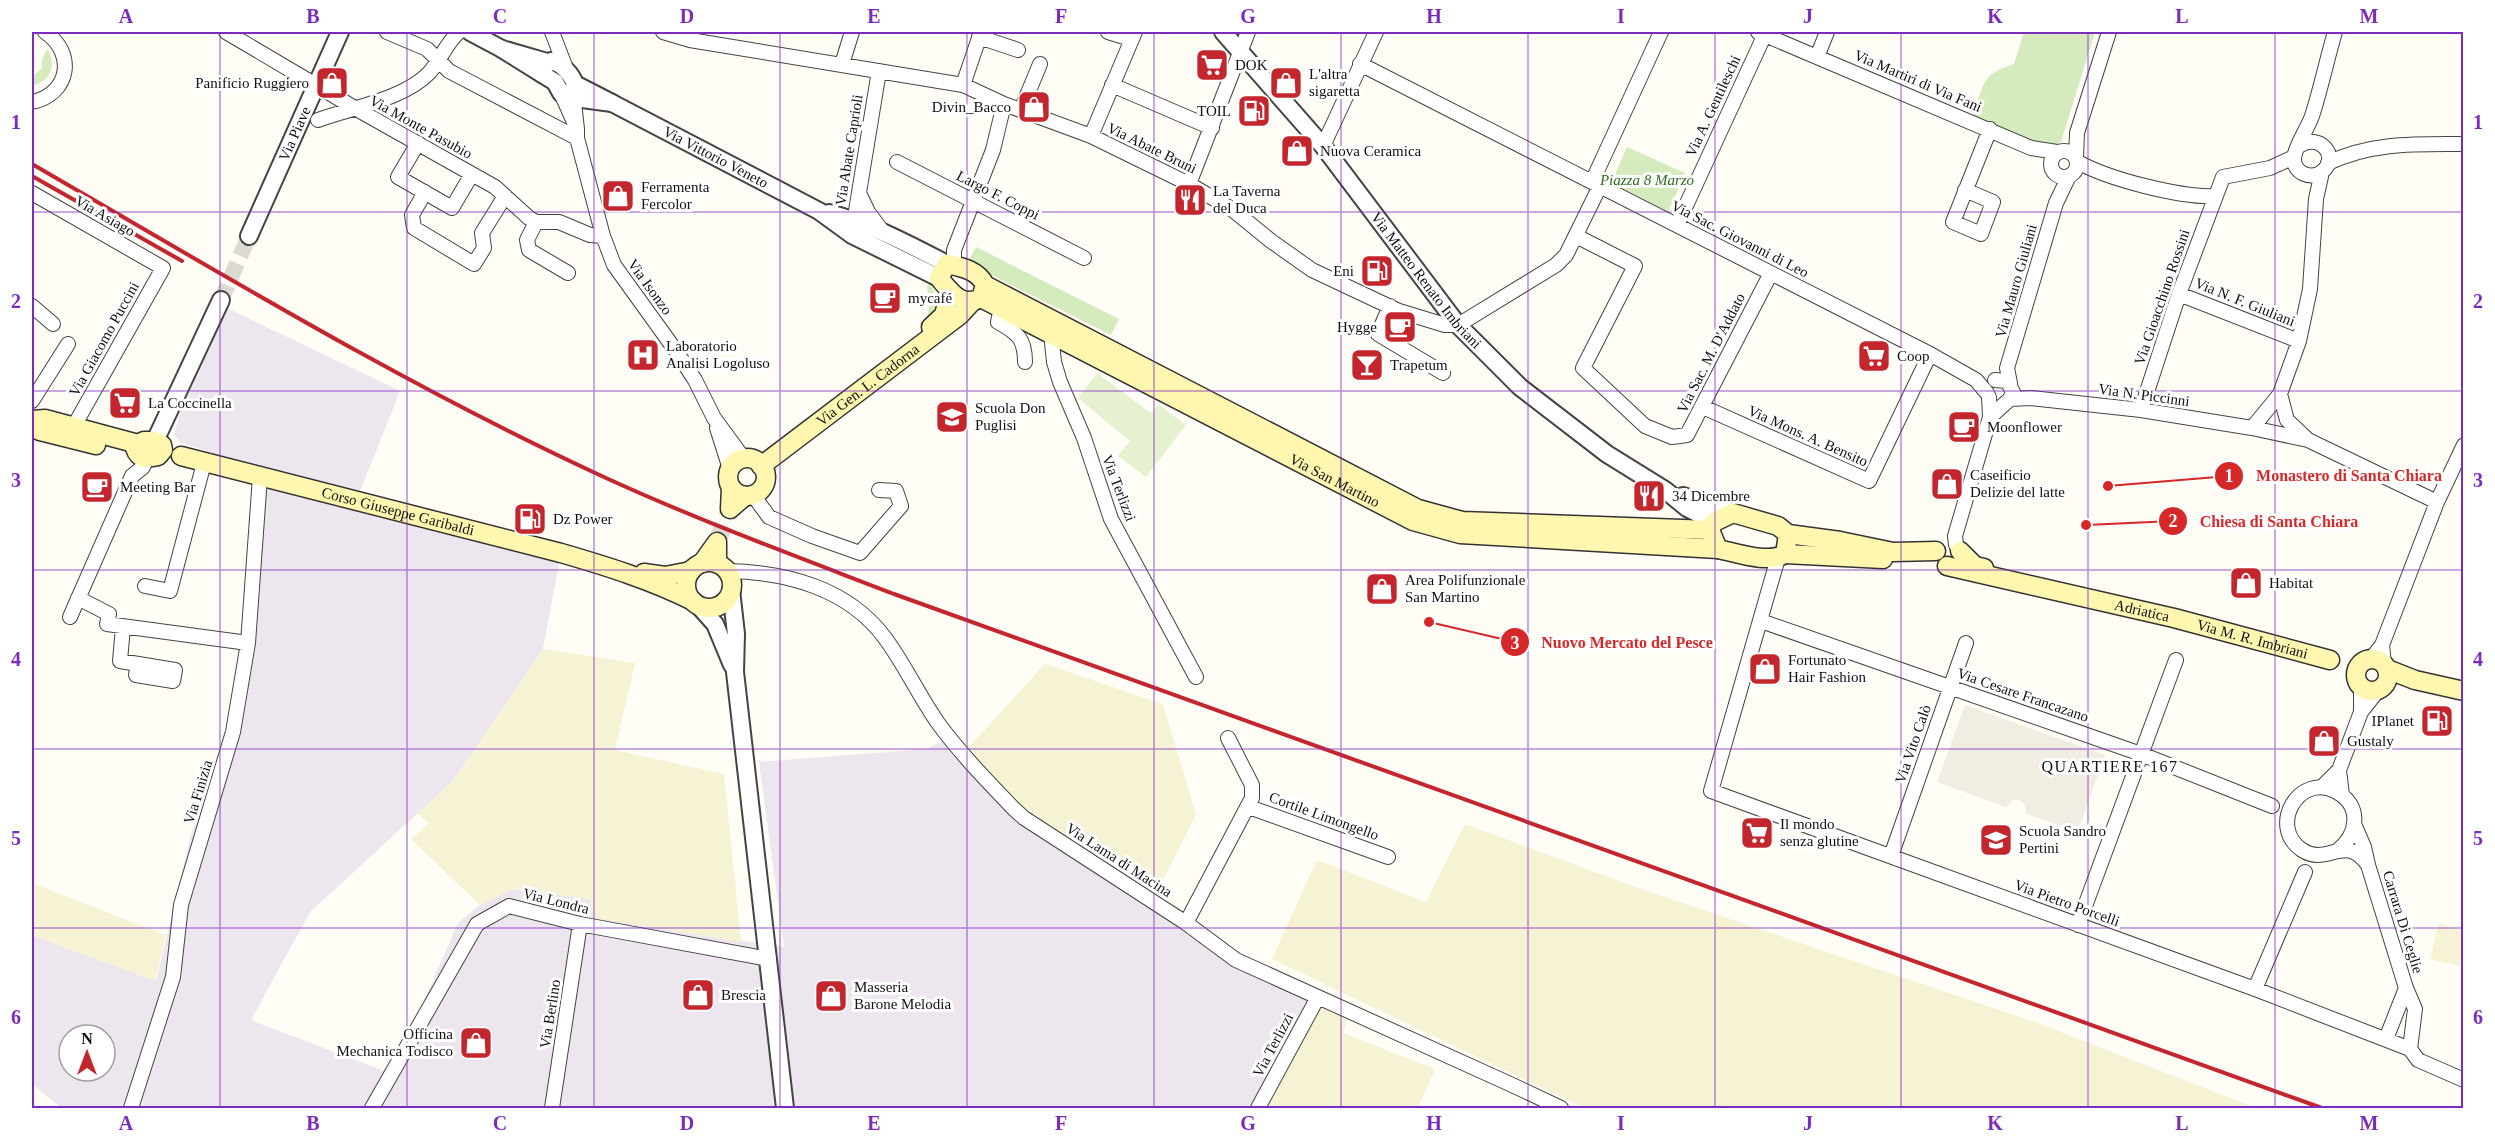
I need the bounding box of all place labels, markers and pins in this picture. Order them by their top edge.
supermarket icon: DOK [1194,47,1230,83]
place label: DOK [1235,57,1268,73]
shop icon: Panificio Ruggiero [314,65,350,101]
shop icon: L'altra sigaretta [1268,65,1304,101]
place label: L'altra sigaretta [1309,66,1360,99]
place label: Panificio Ruggiero [195,75,309,91]
shop icon: Divin_Bacco [1016,89,1052,125]
fuel station icon: TOIL [1236,93,1272,129]
place label: Divin_Bacco [932,99,1011,115]
place label: TOIL [1197,103,1231,119]
shop icon: Nuova Ceramica [1279,133,1315,169]
place label: Nuova Ceramica [1320,143,1422,159]
shop icon: Ferramenta Fercolor [600,178,636,214]
place label: Ferramenta Fercolor [641,179,710,212]
restaurant icon: La Taverna del Duca [1172,182,1208,218]
place label: La Taverna del Duca [1213,183,1281,216]
fuel station icon: Eni [1359,253,1395,289]
place label: Eni [1333,263,1354,279]
cafe icon: mycafé [867,280,903,316]
place label: mycafé [908,290,952,306]
cafe icon: Hygge [1382,309,1418,345]
place label: Hygge [1337,319,1377,335]
hospital icon: Laboratorio Analisi Logoluso [625,337,661,373]
place label: Laboratorio Analisi Logoluso [666,338,770,371]
supermarket icon: Coop [1856,338,1892,374]
bar icon: Trapetum [1349,347,1385,383]
place label: Coop [1897,348,1930,364]
place label: Trapetum [1390,357,1448,373]
supermarket icon: La Coccinella [107,385,143,421]
place label: La Coccinella [148,395,232,411]
school or university icon: Scuola Don Puglisi [934,399,970,435]
place label: Scuola Don Puglisi [975,400,1046,433]
cafe icon: Moonflower [1946,409,1982,445]
place label: Moonflower [1987,419,2062,435]
callout: Monastero di Santa Chiara [2214,459,2454,493]
shop icon: Caseificio Delizie del latte [1929,466,1965,502]
place label: Caseificio Delizie del latte [1970,467,2065,500]
cafe icon: Meeting Bar [79,469,115,505]
restaurant icon: 34 Dicembre [1631,478,1667,514]
place label: Meeting Bar [120,479,195,495]
place label: 34 Dicembre [1672,488,1750,504]
fuel station icon: Dz Power [512,501,548,537]
callout: Chiesa di Santa Chiara [2158,504,2371,538]
place label: Dz Power [553,511,613,527]
shop icon: Habitat [2228,565,2264,601]
shop icon: Area Polifunzionale San Martino [1364,571,1400,607]
place label: Area Polifunzionale San Martino [1405,572,1526,605]
place label: Habitat [2269,575,2314,591]
callout: Nuovo Mercato del Pesce [1500,625,1725,659]
shop icon: Fortunato Hair Fashion [1747,651,1783,687]
place label: Fortunato Hair Fashion [1788,652,1866,685]
fuel station icon: IPlanet [2419,703,2455,739]
place label: IPlanet [2372,713,2415,729]
shop icon: Gustaly [2306,723,2342,759]
place label: Gustaly [2347,733,2394,749]
supermarket icon: Il mondo senza glutine [1739,815,1775,851]
place label: Il mondo senza glutine [1780,816,1859,849]
school or university icon: Scuola Sandro Pertini [1978,822,2014,858]
place label: Scuola Sandro Pertini [2019,823,2106,856]
shop icon: Brescia [680,977,716,1013]
shop icon: Masseria Barone Melodia [813,978,849,1014]
place label: Masseria Barone Melodia [854,979,951,1012]
place label: Brescia [721,987,766,1003]
shop icon: Officina Mechanica Todisco [458,1025,494,1061]
place label: Officina Mechanica Todisco [336,1026,453,1059]

